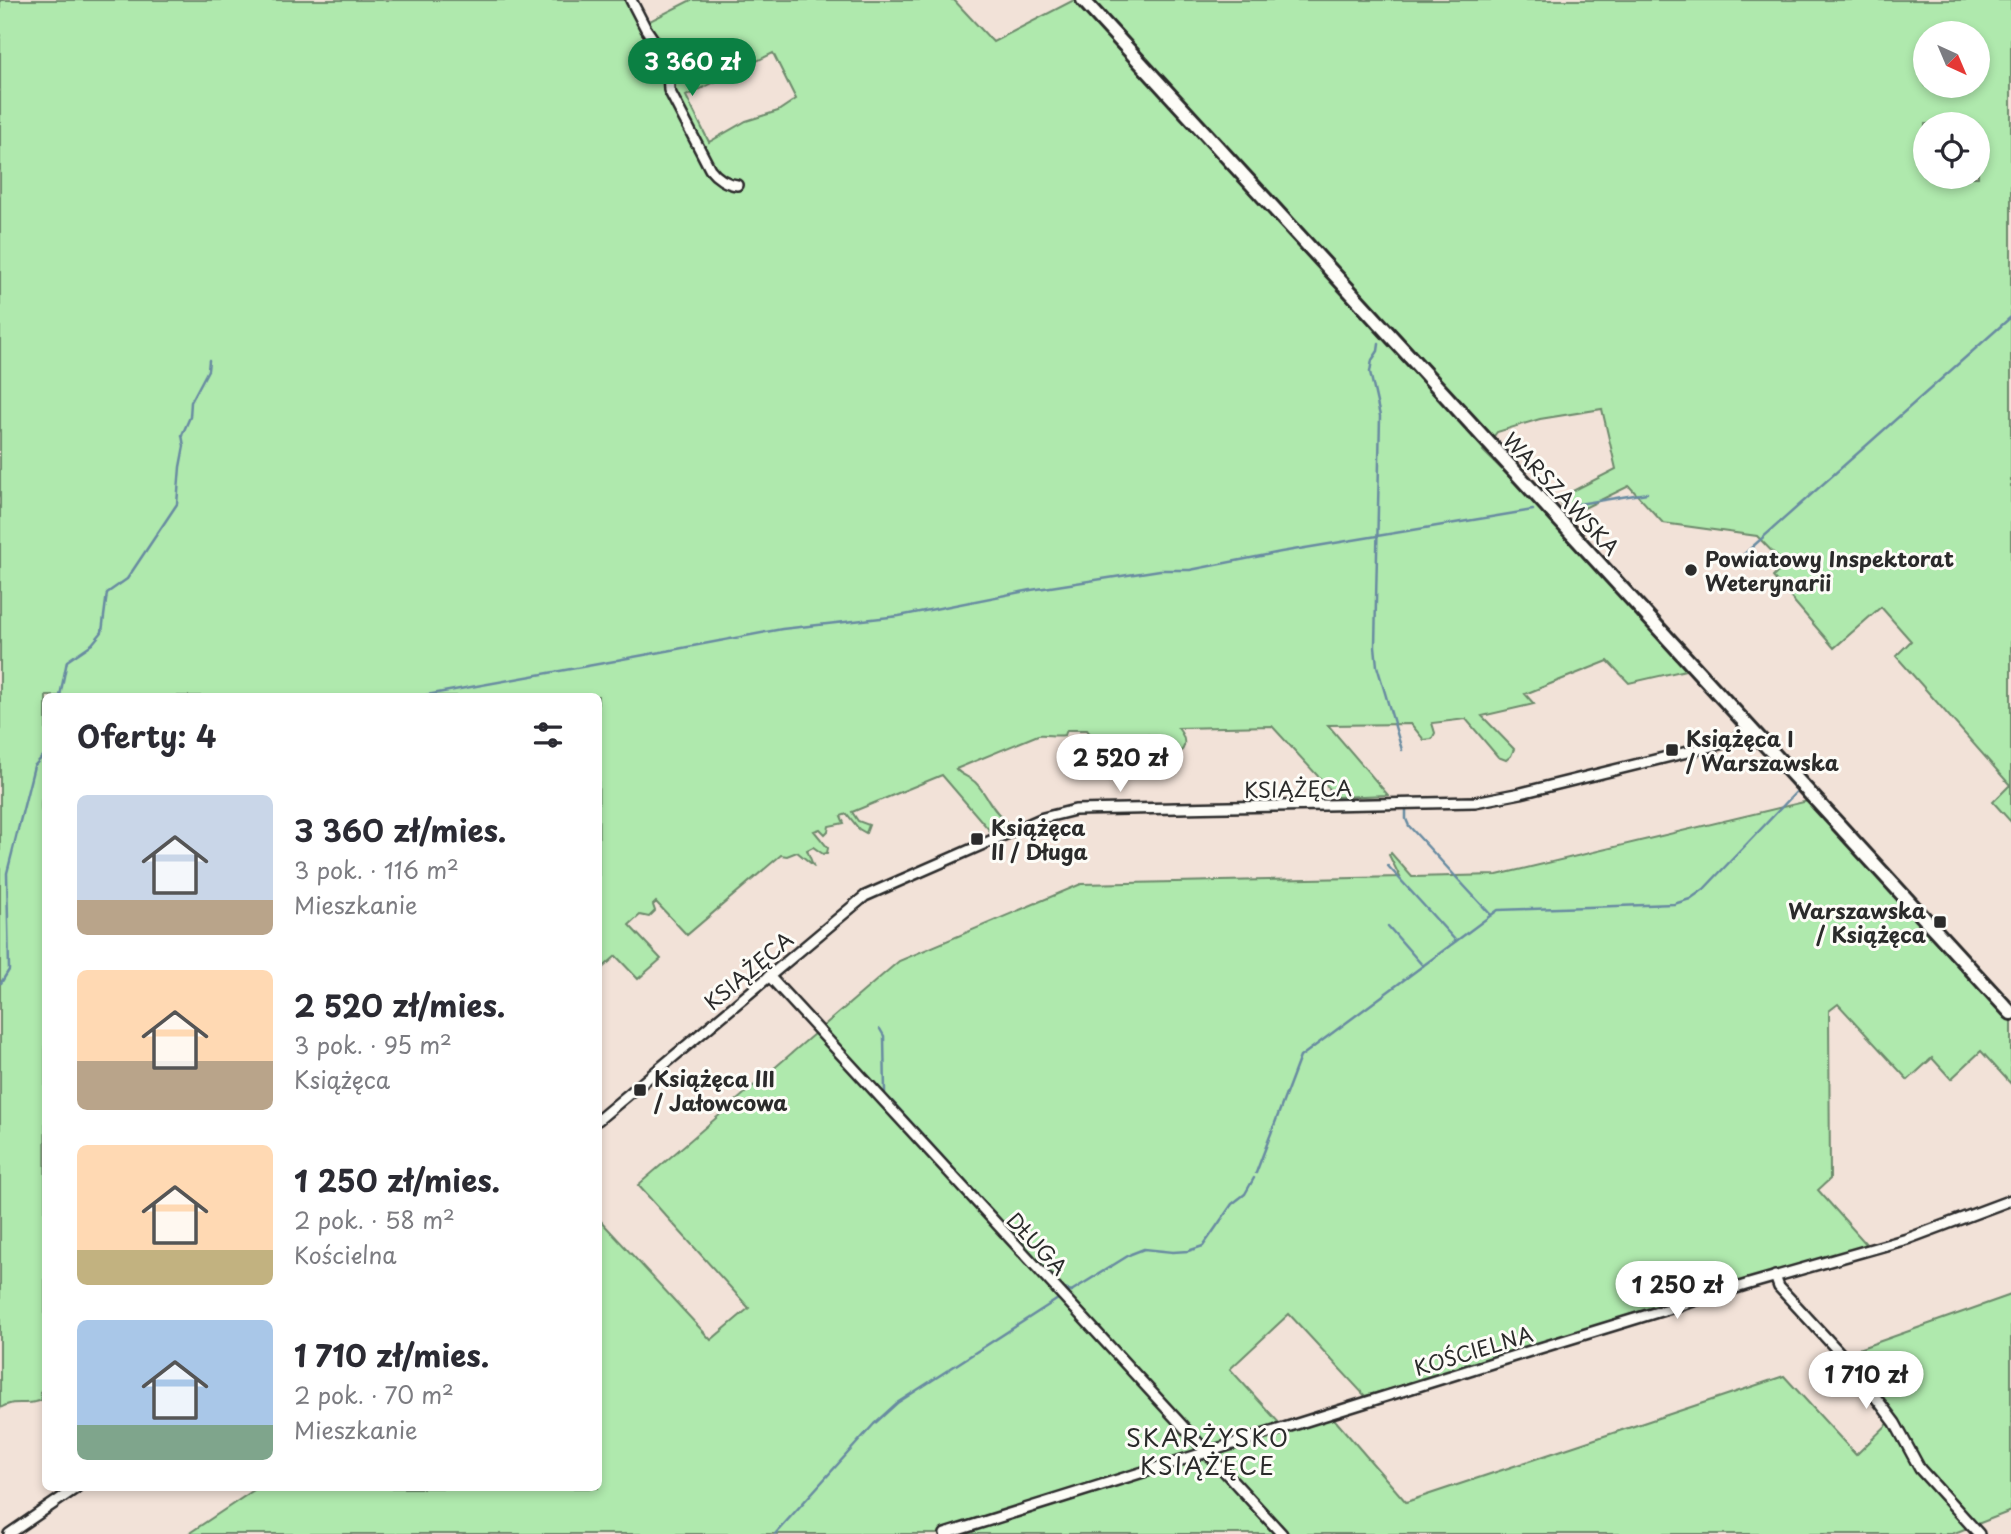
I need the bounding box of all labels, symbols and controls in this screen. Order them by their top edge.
north arrow [1913,21,1990,98]
map controls [1913,21,1990,189]
pin: 3 360 zł [620,38,764,98]
text: 3 360 zł [644,43,740,78]
button: locate [1913,112,1990,189]
street label: WARSZAWSKA [1496,424,1628,562]
place label: Powiatowy Inspektorat Weterynarii [1705,542,1954,598]
marker: Powiatowy Inspektorat Weterynarii [1683,562,1699,578]
text: Oferty: 4 [77,713,217,758]
icon: filters [529,716,567,754]
place label: Książęca I / Warszawska [1685,722,1839,778]
pin: 2 520 zł [1048,734,1192,794]
text: 2 520 zł [1072,739,1168,774]
marker: Książęca I / Warszawska [1664,742,1680,758]
street label: KSIĄŻĘCA [1244,771,1352,805]
text: 3 360 zł/mies. [294,807,506,852]
place label: Książęca II / Długa [991,811,1088,867]
icon: home [133,823,217,907]
marker: Książęca II / Długa [969,831,985,847]
text: 3 pok. · 116 m² [294,852,459,887]
text: Mieszkanie [294,887,418,922]
place label: Warszawska / Książęca [1788,894,1926,950]
marker: Warszawska / Książęca [1932,914,1948,930]
street label: KSIĄŻĘCA [696,923,800,1017]
text: 2 520 zł/mies. [294,982,505,1027]
icon: home [133,998,217,1082]
text: 3 pok. · 95 m² [294,1027,452,1062]
text: Książęca [294,1062,390,1097]
place label: Książęca III / Jałowcowa [653,1062,787,1118]
marker: Książęca III / Jałowcowa [632,1082,648,1098]
text: 1 250 zł/mies. [294,1157,500,1202]
icon: home [133,1173,217,1257]
text: 2 pok. · 58 m² [294,1202,455,1237]
street label: DŁUGA [1000,1204,1076,1282]
text: Kościelna [294,1237,397,1272]
pin: 1 250 zł [1605,1262,1749,1321]
text: 1 250 zł [1631,1266,1723,1301]
street label: KOŚCIELNA [1410,1317,1536,1383]
text: 1 710 zł/mies. [294,1332,489,1377]
icon: home [133,1348,217,1432]
pin: 1 710 zł [1794,1352,1938,1411]
text: 1 710 zł [1825,1356,1907,1391]
text: 2 pok. · 70 m² [294,1377,454,1412]
text: Mieszkanie [294,1412,418,1447]
district label: SKARŻYSKO KSIĄŻĘCE [1126,1419,1290,1483]

